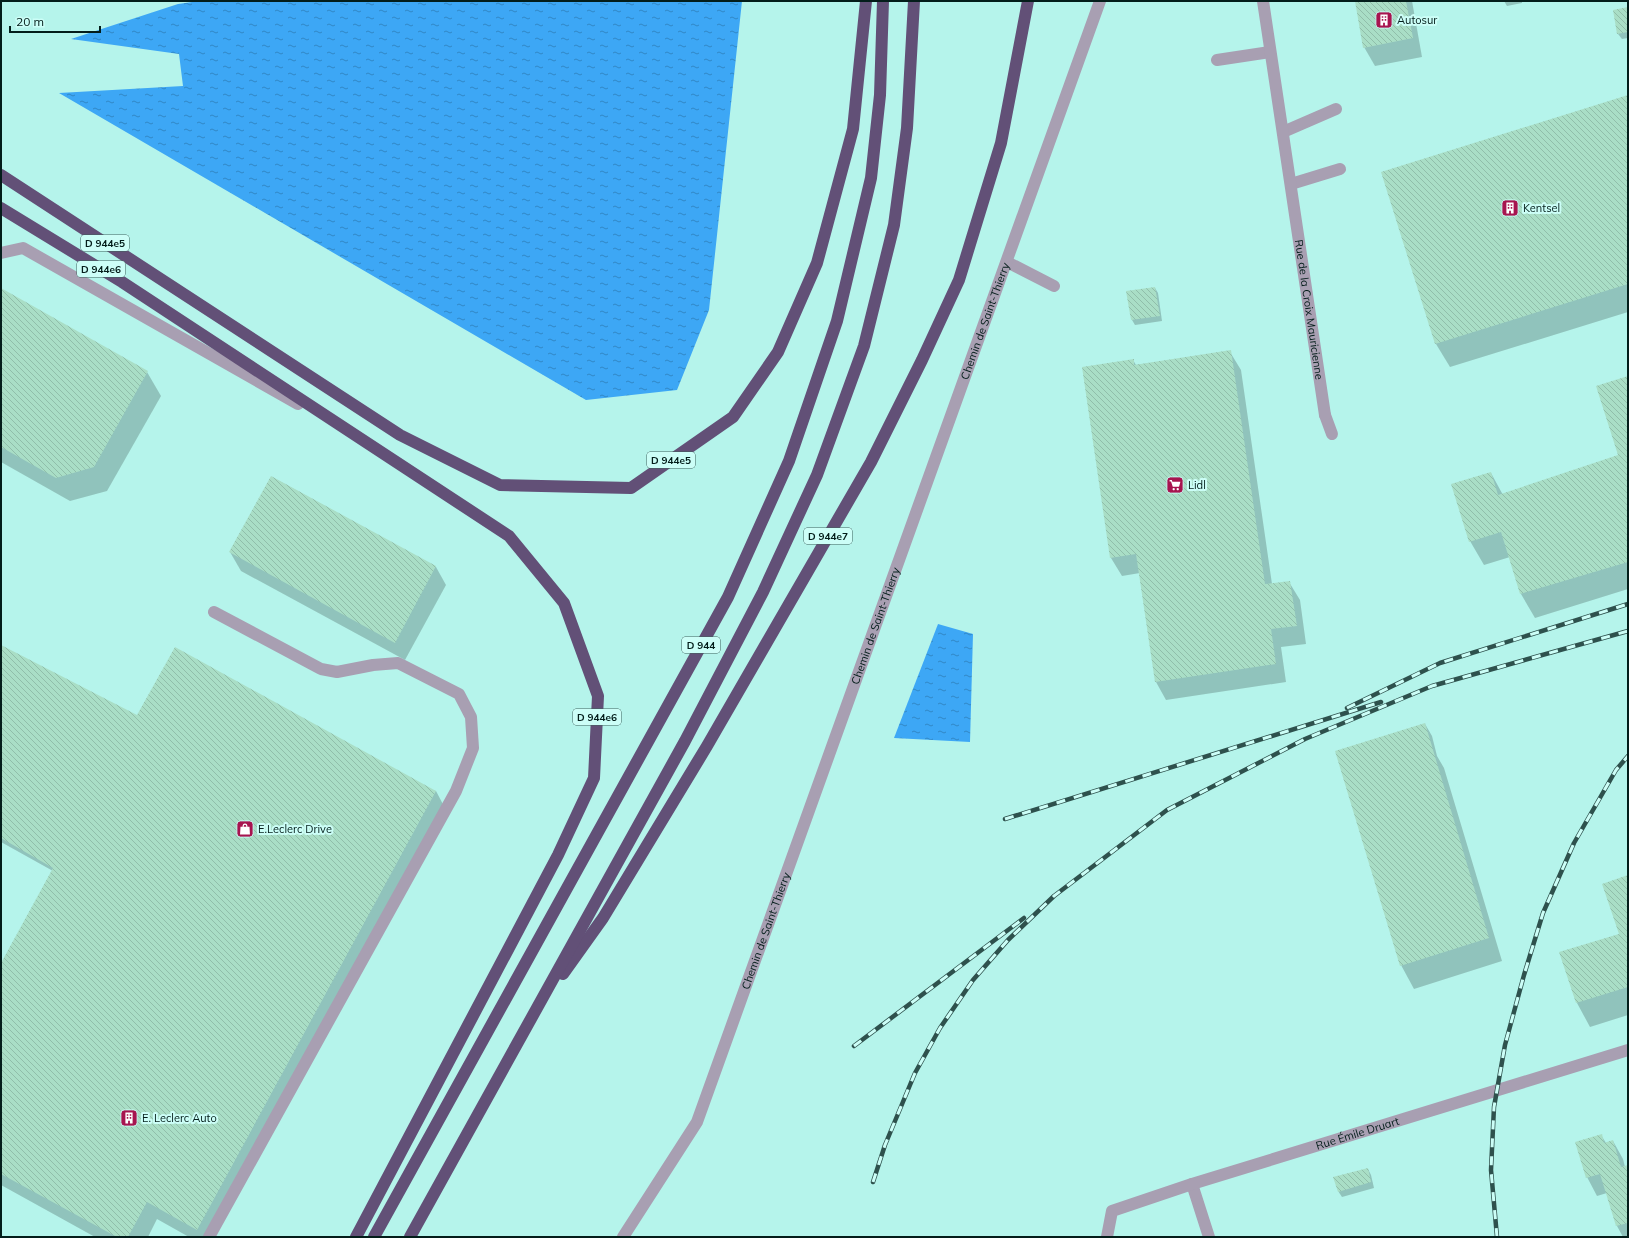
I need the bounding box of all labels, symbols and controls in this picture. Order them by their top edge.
scale bar [10,8,100,34]
building icon: Autosur [1374,10,1394,30]
place label: Autosur [1397,13,1437,27]
text: 20 m [16,14,44,29]
building icon: Kentsel [1500,198,1520,218]
place label: Kentsel [1523,201,1560,215]
road number: D 944e5 [81,235,129,251]
street label: Rue de la Croix Mauricienne [1292,239,1327,381]
street label: Chemin de Saint-Thierry [958,260,1013,381]
road number: D 944e6 [77,261,125,277]
road number: D 944e5 [647,452,695,468]
supermarket icon: Lidl [1165,475,1185,495]
place label: Lidl [1188,478,1206,492]
road number: D 944e7 [804,528,852,544]
street label: Chemin de Saint-Thierry [848,565,903,686]
road number: D 944 [682,637,720,653]
road number: D 944e6 [573,709,621,725]
shop icon: E.Leclerc Drive [235,819,255,839]
place label: E.Leclerc Drive [258,822,332,836]
street label: Chemin de Saint-Thierry [738,870,793,991]
building icon: E. Leclerc Auto [119,1108,139,1128]
place label: E. Leclerc Auto [142,1111,217,1125]
street label: Rue Émile Druart [1314,1114,1401,1153]

